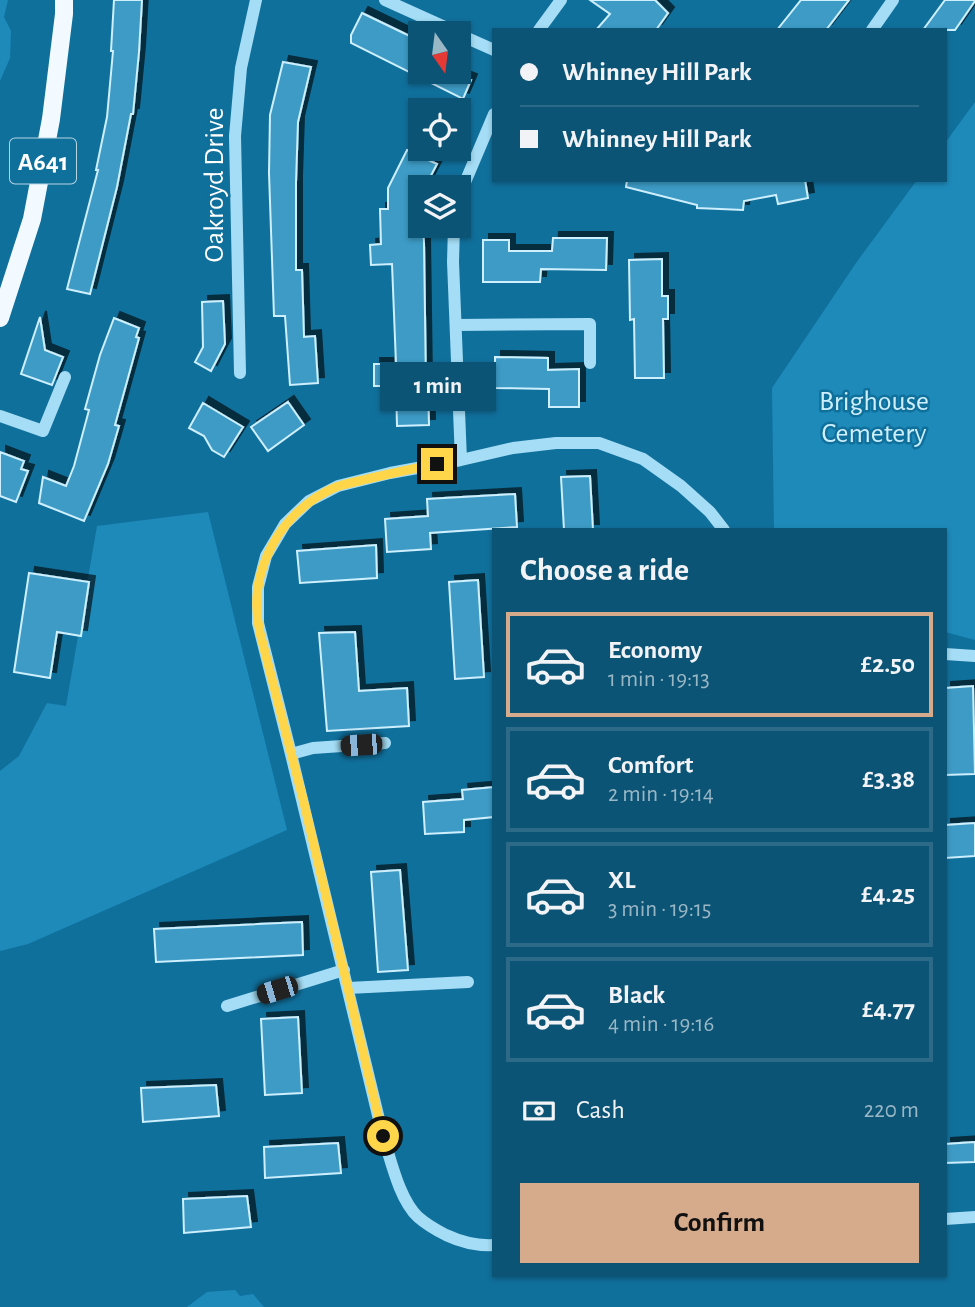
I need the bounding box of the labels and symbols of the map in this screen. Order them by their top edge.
north arrow [408,21,471,84]
street label: Oakroyd Drive [201,108,229,262]
road number: A641 [10,138,76,184]
callout: 1 min [379,363,495,412]
park label: Brighouse Cemetery [819,388,929,448]
route end [421,448,453,480]
car [340,733,383,757]
car [254,974,301,1006]
route start [367,1120,399,1152]

